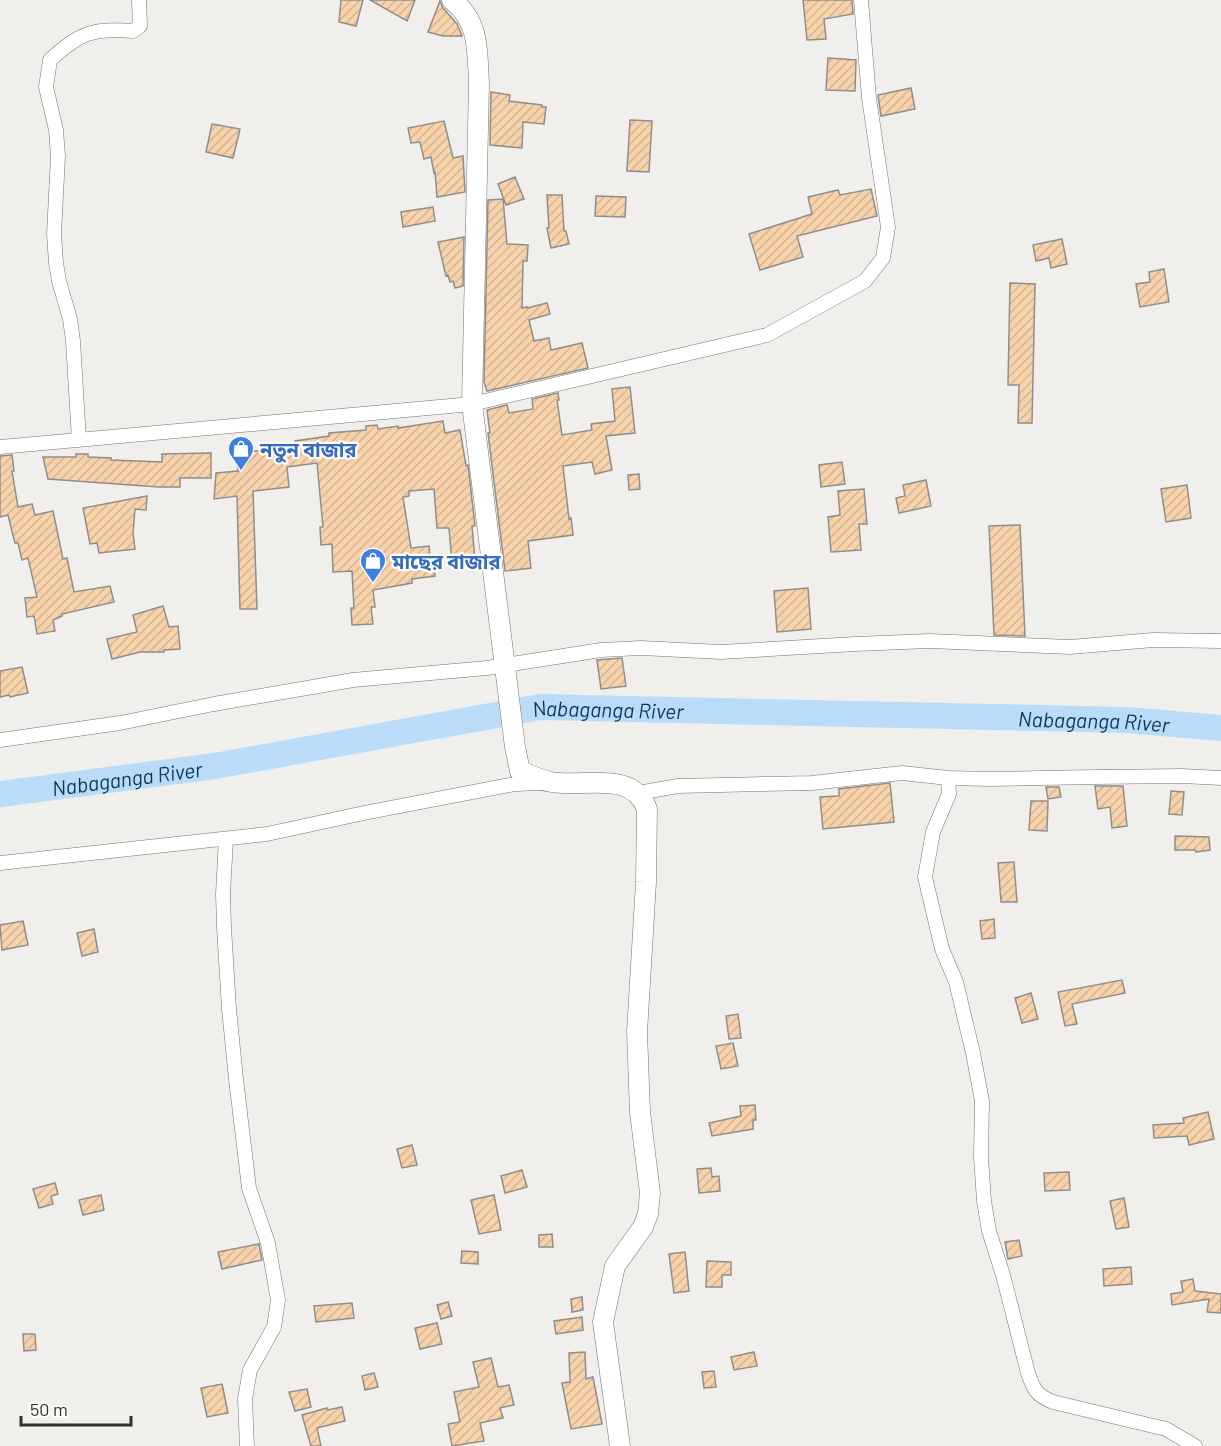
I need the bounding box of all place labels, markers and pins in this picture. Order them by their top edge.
shop icon: নতুন বাজার [226,434,256,472]
place label: নতুন বাজার [259,437,357,463]
shop icon: মাছের বাজার [358,546,388,584]
place label: মাছের বাজার [391,549,501,573]

